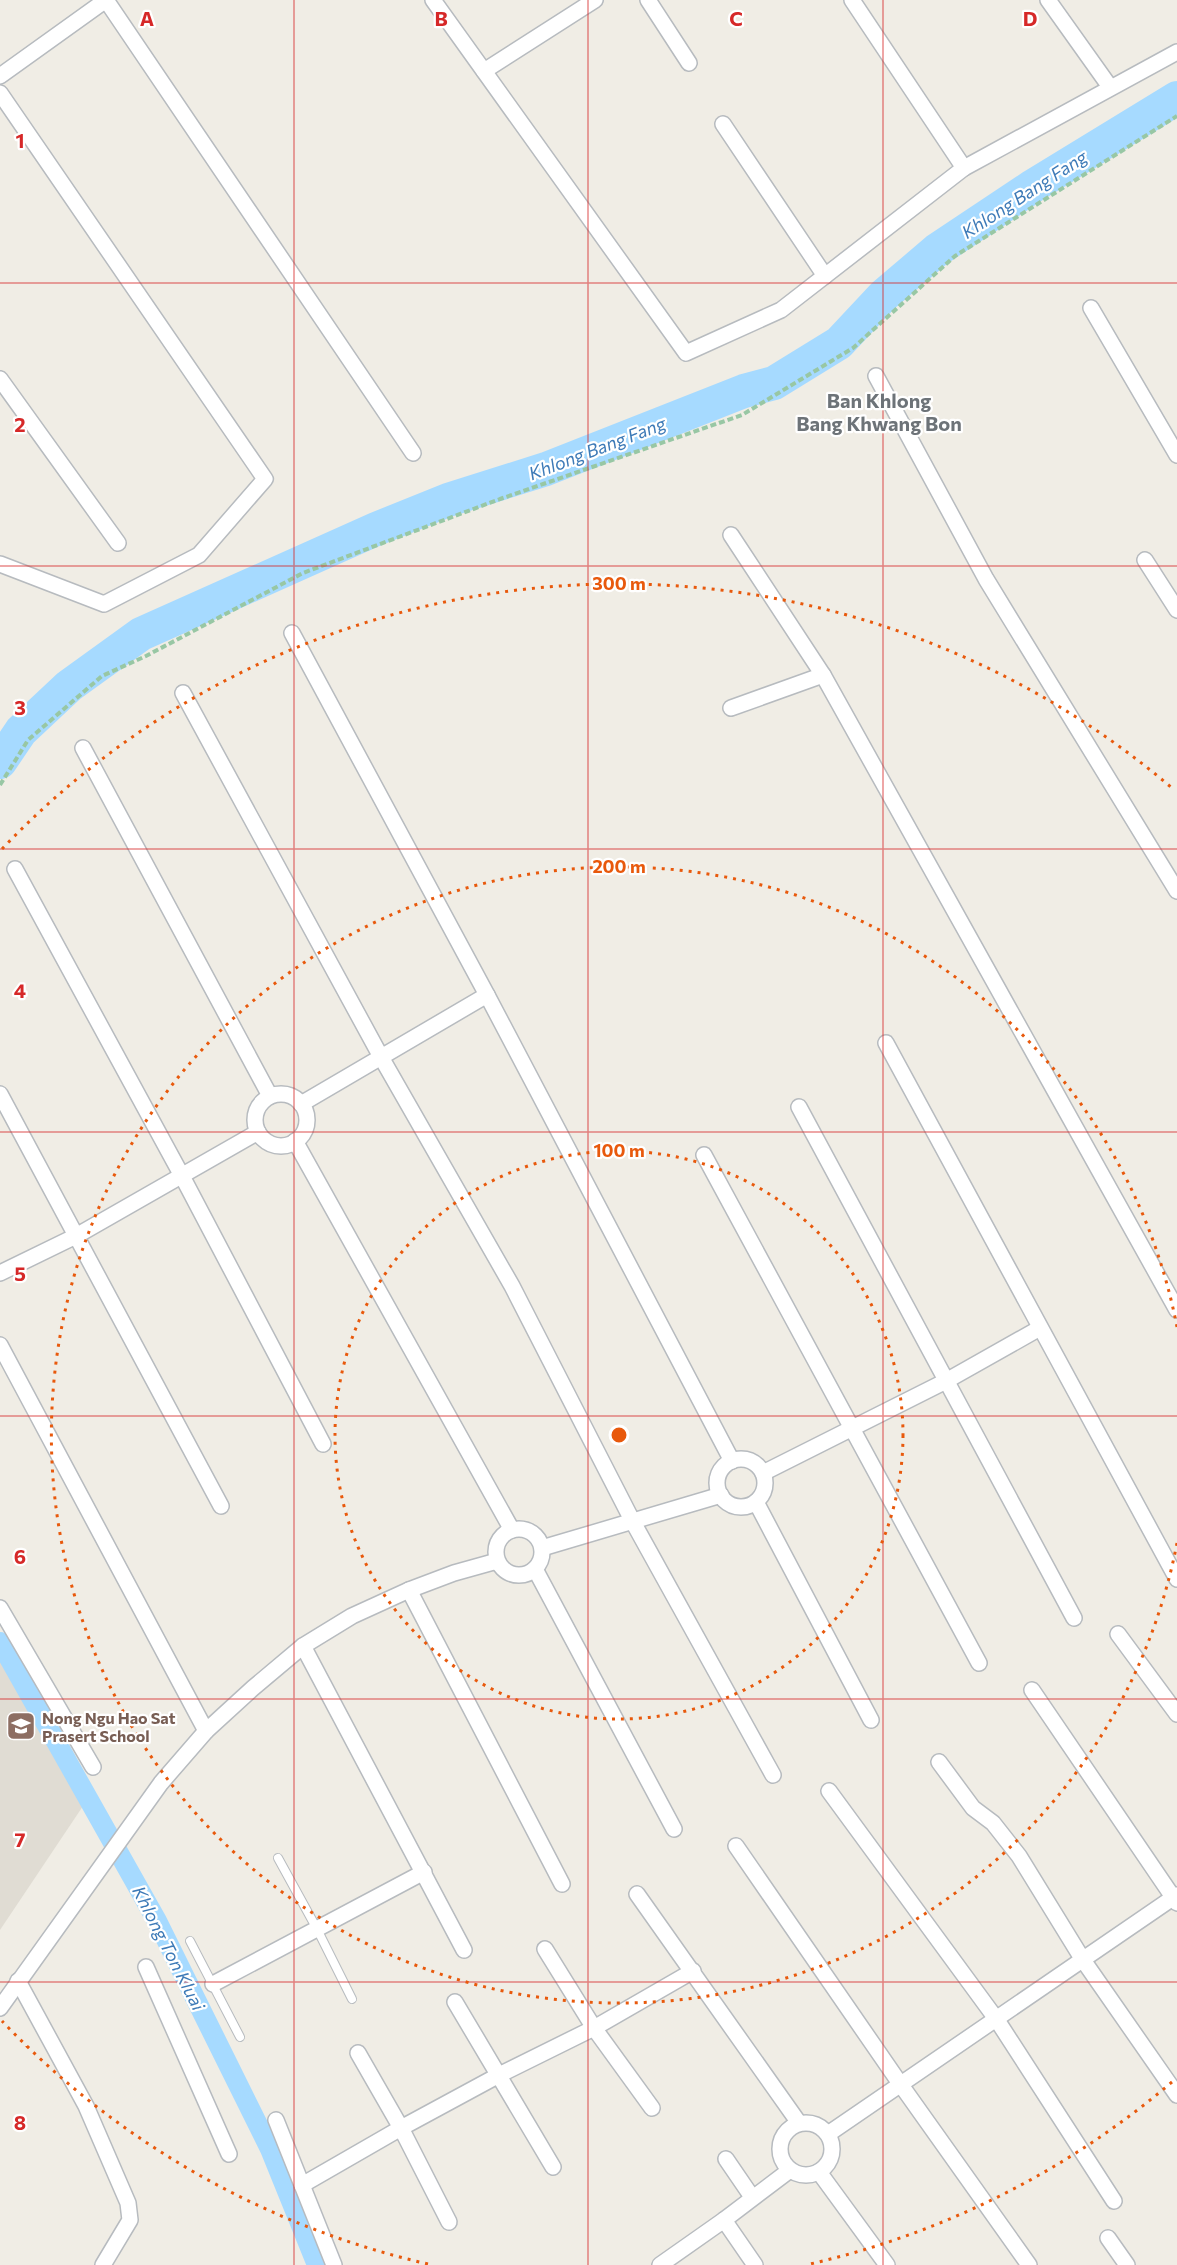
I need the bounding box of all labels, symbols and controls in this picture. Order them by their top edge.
text: A [140,6,154,30]
text: B [434,6,448,30]
text: C [729,6,743,30]
text: D [1023,6,1037,30]
text: 1 [15,128,25,152]
water label: Khlong Bang Fang [957,145,1092,243]
district label: Ban Khlong Bang Khwang Bon [796,388,962,435]
water label: Khlong Bang Fang [525,411,670,484]
text: 2 [14,412,26,436]
text: 300 m [592,572,646,594]
text: 3 [14,695,26,719]
text: 200 m [592,855,646,877]
text: 4 [14,978,26,1002]
text: 100 m [593,1139,645,1161]
text: 5 [14,1261,26,1285]
centre of rings [609,1425,629,1445]
text: 6 [14,1544,26,1568]
place label: Nong Ngu Hao Sat Prasert School [42,1708,176,1745]
school or university icon: Nong Ngu Hao Sat Prasert School [5,1710,37,1742]
text: 7 [15,1827,26,1851]
water label: Khlong Ton Kluai [128,1882,210,2015]
text: 8 [14,2110,26,2134]

